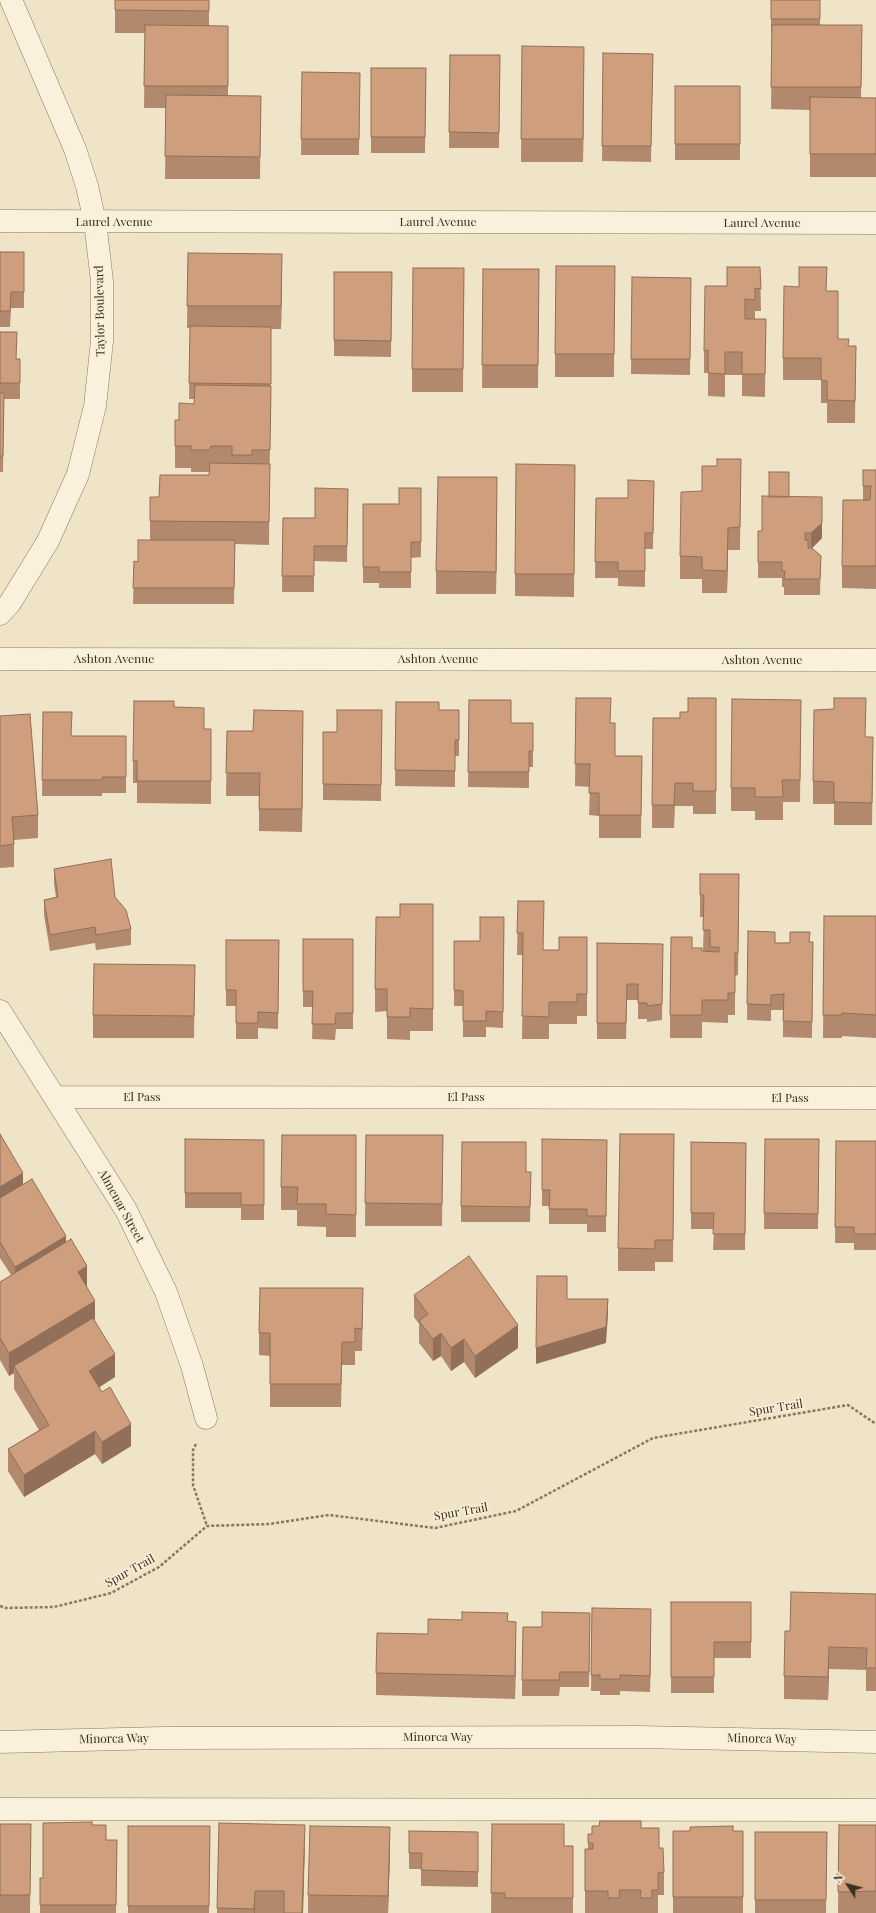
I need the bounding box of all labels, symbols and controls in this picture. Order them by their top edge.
street label: Laurel Avenue [75,215,153,229]
street label: Laurel Avenue [399,215,477,229]
street label: Laurel Avenue [723,216,801,230]
street label: Taylor Boulevard [92,265,108,357]
street label: Ashton Avenue [74,652,154,666]
street label: Ashton Avenue [398,652,478,666]
street label: Ashton Avenue [722,653,802,667]
street label: El Pass [123,1090,161,1104]
street label: El Pass [447,1090,485,1104]
street label: El Pass [771,1091,809,1105]
street label: Almenar Street [95,1167,147,1245]
street label: Spur Trail [748,1397,804,1419]
street label: Spur Trail [433,1500,489,1524]
street label: Spur Trail [103,1551,157,1591]
street label: Minorca Way [403,1730,473,1744]
street label: Minorca Way [79,1731,149,1747]
street label: Minorca Way [727,1731,797,1747]
north arrow [828,1865,868,1905]
text: N [829,1870,846,1885]

